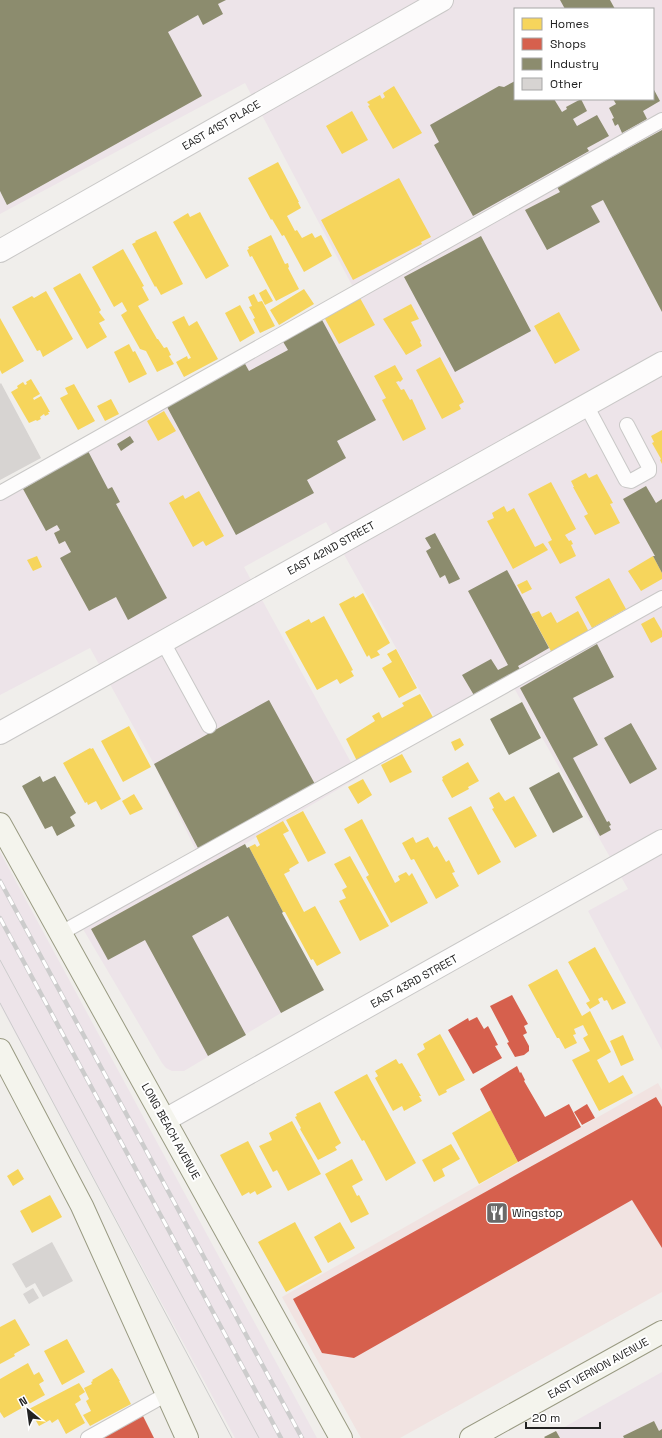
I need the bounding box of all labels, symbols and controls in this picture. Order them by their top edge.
legend [514,8,654,100]
text: Homes [550,16,589,32]
text: Shops [550,36,586,52]
text: Industry [550,56,599,72]
text: Other [550,76,583,92]
street label: EAST 41ST PLACE [179,97,263,153]
street label: EAST 42ND STREET [285,518,378,578]
street label: EAST 43RD STREET [368,951,461,1011]
street label: LONG BEACH AVENUE [139,1080,203,1182]
restaurant icon: Wingstop [484,1200,510,1226]
place label: Wingstop [512,1206,563,1220]
street label: EAST VERNON AVENUE [545,1334,651,1402]
north arrow [8,1390,48,1430]
text: N [17,1393,30,1409]
scale bar [526,1404,600,1430]
text: 20 m [532,1410,560,1426]

